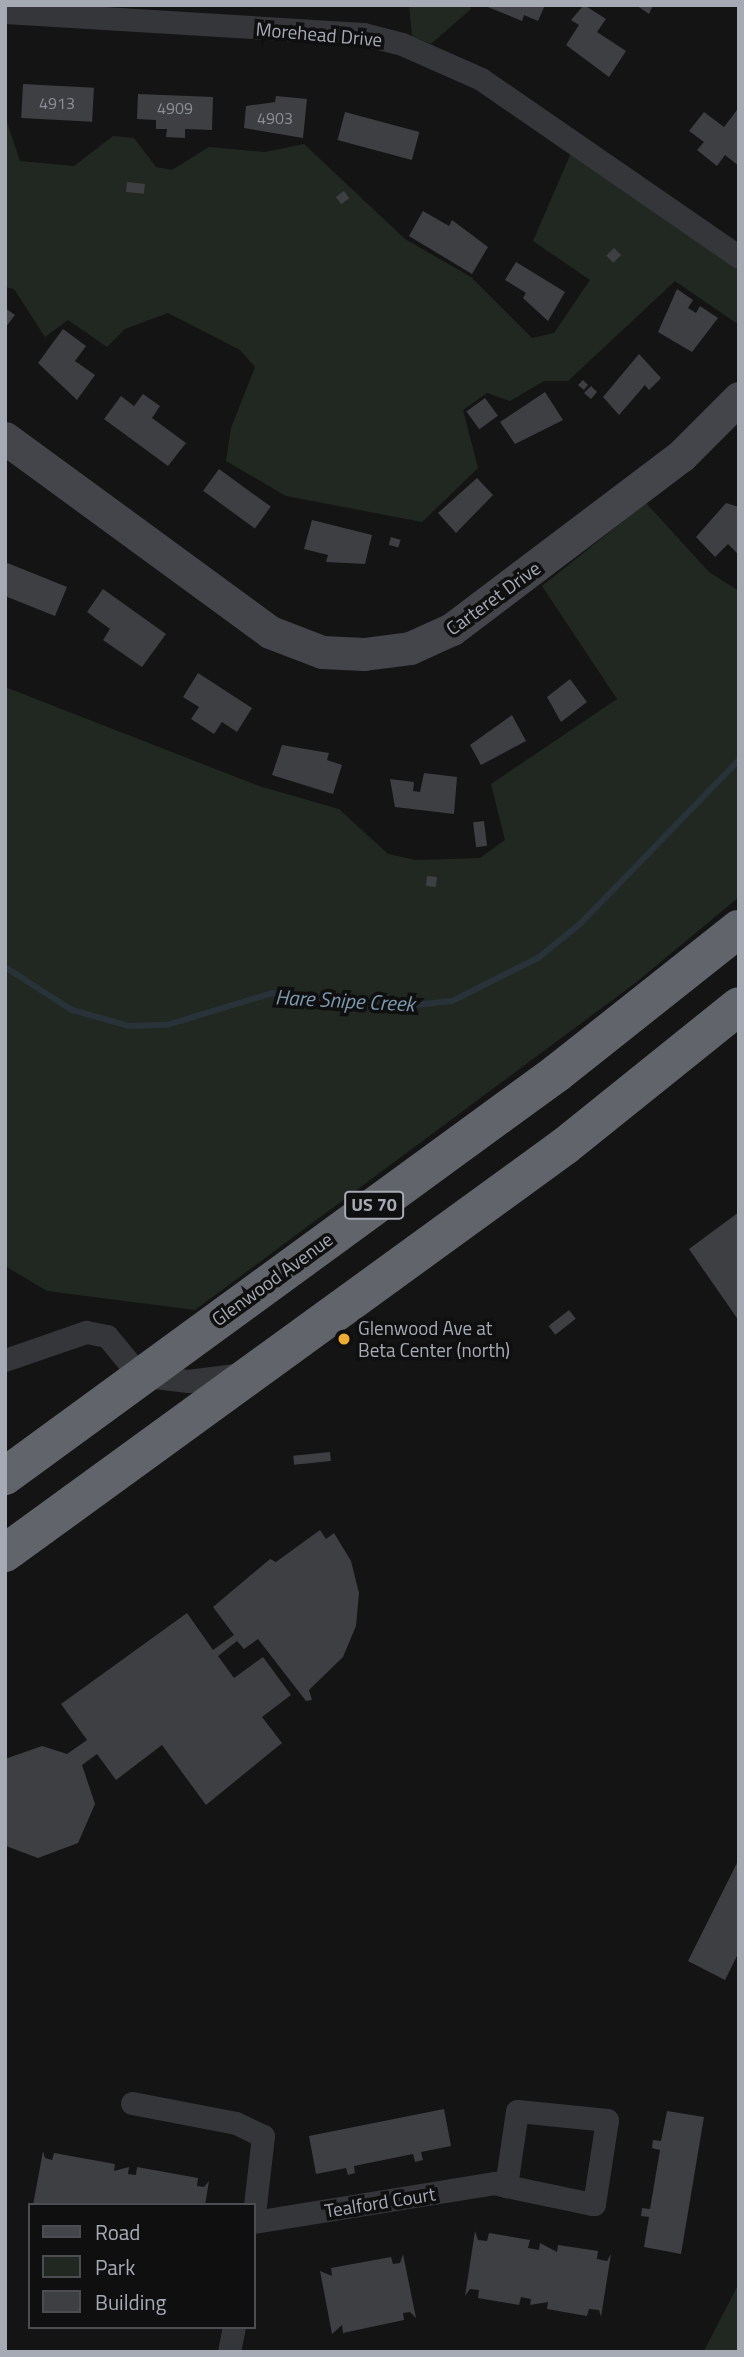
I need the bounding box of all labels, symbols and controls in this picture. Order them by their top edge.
street label: Morehead Drive [255,17,383,51]
house number: 4913 [39,93,75,113]
house number: 4909 [157,98,193,118]
house number: 4903 [257,108,293,128]
street label: Carteret Drive [441,556,545,640]
water label: Hare Snipe Creek [274,984,416,1016]
road number: US 70 [342,1190,406,1220]
street label: Glenwood Avenue [207,1227,337,1331]
place label: Glenwood Ave at Beta Center (north) [358,1317,510,1361]
marker: Glenwood Ave at Beta Center (north) [336,1331,352,1347]
street label: Tealford Court [323,2182,437,2222]
legend [28,2203,256,2329]
text: Road [95,2216,140,2248]
text: Park [95,2251,135,2283]
text: Building [95,2286,166,2318]

